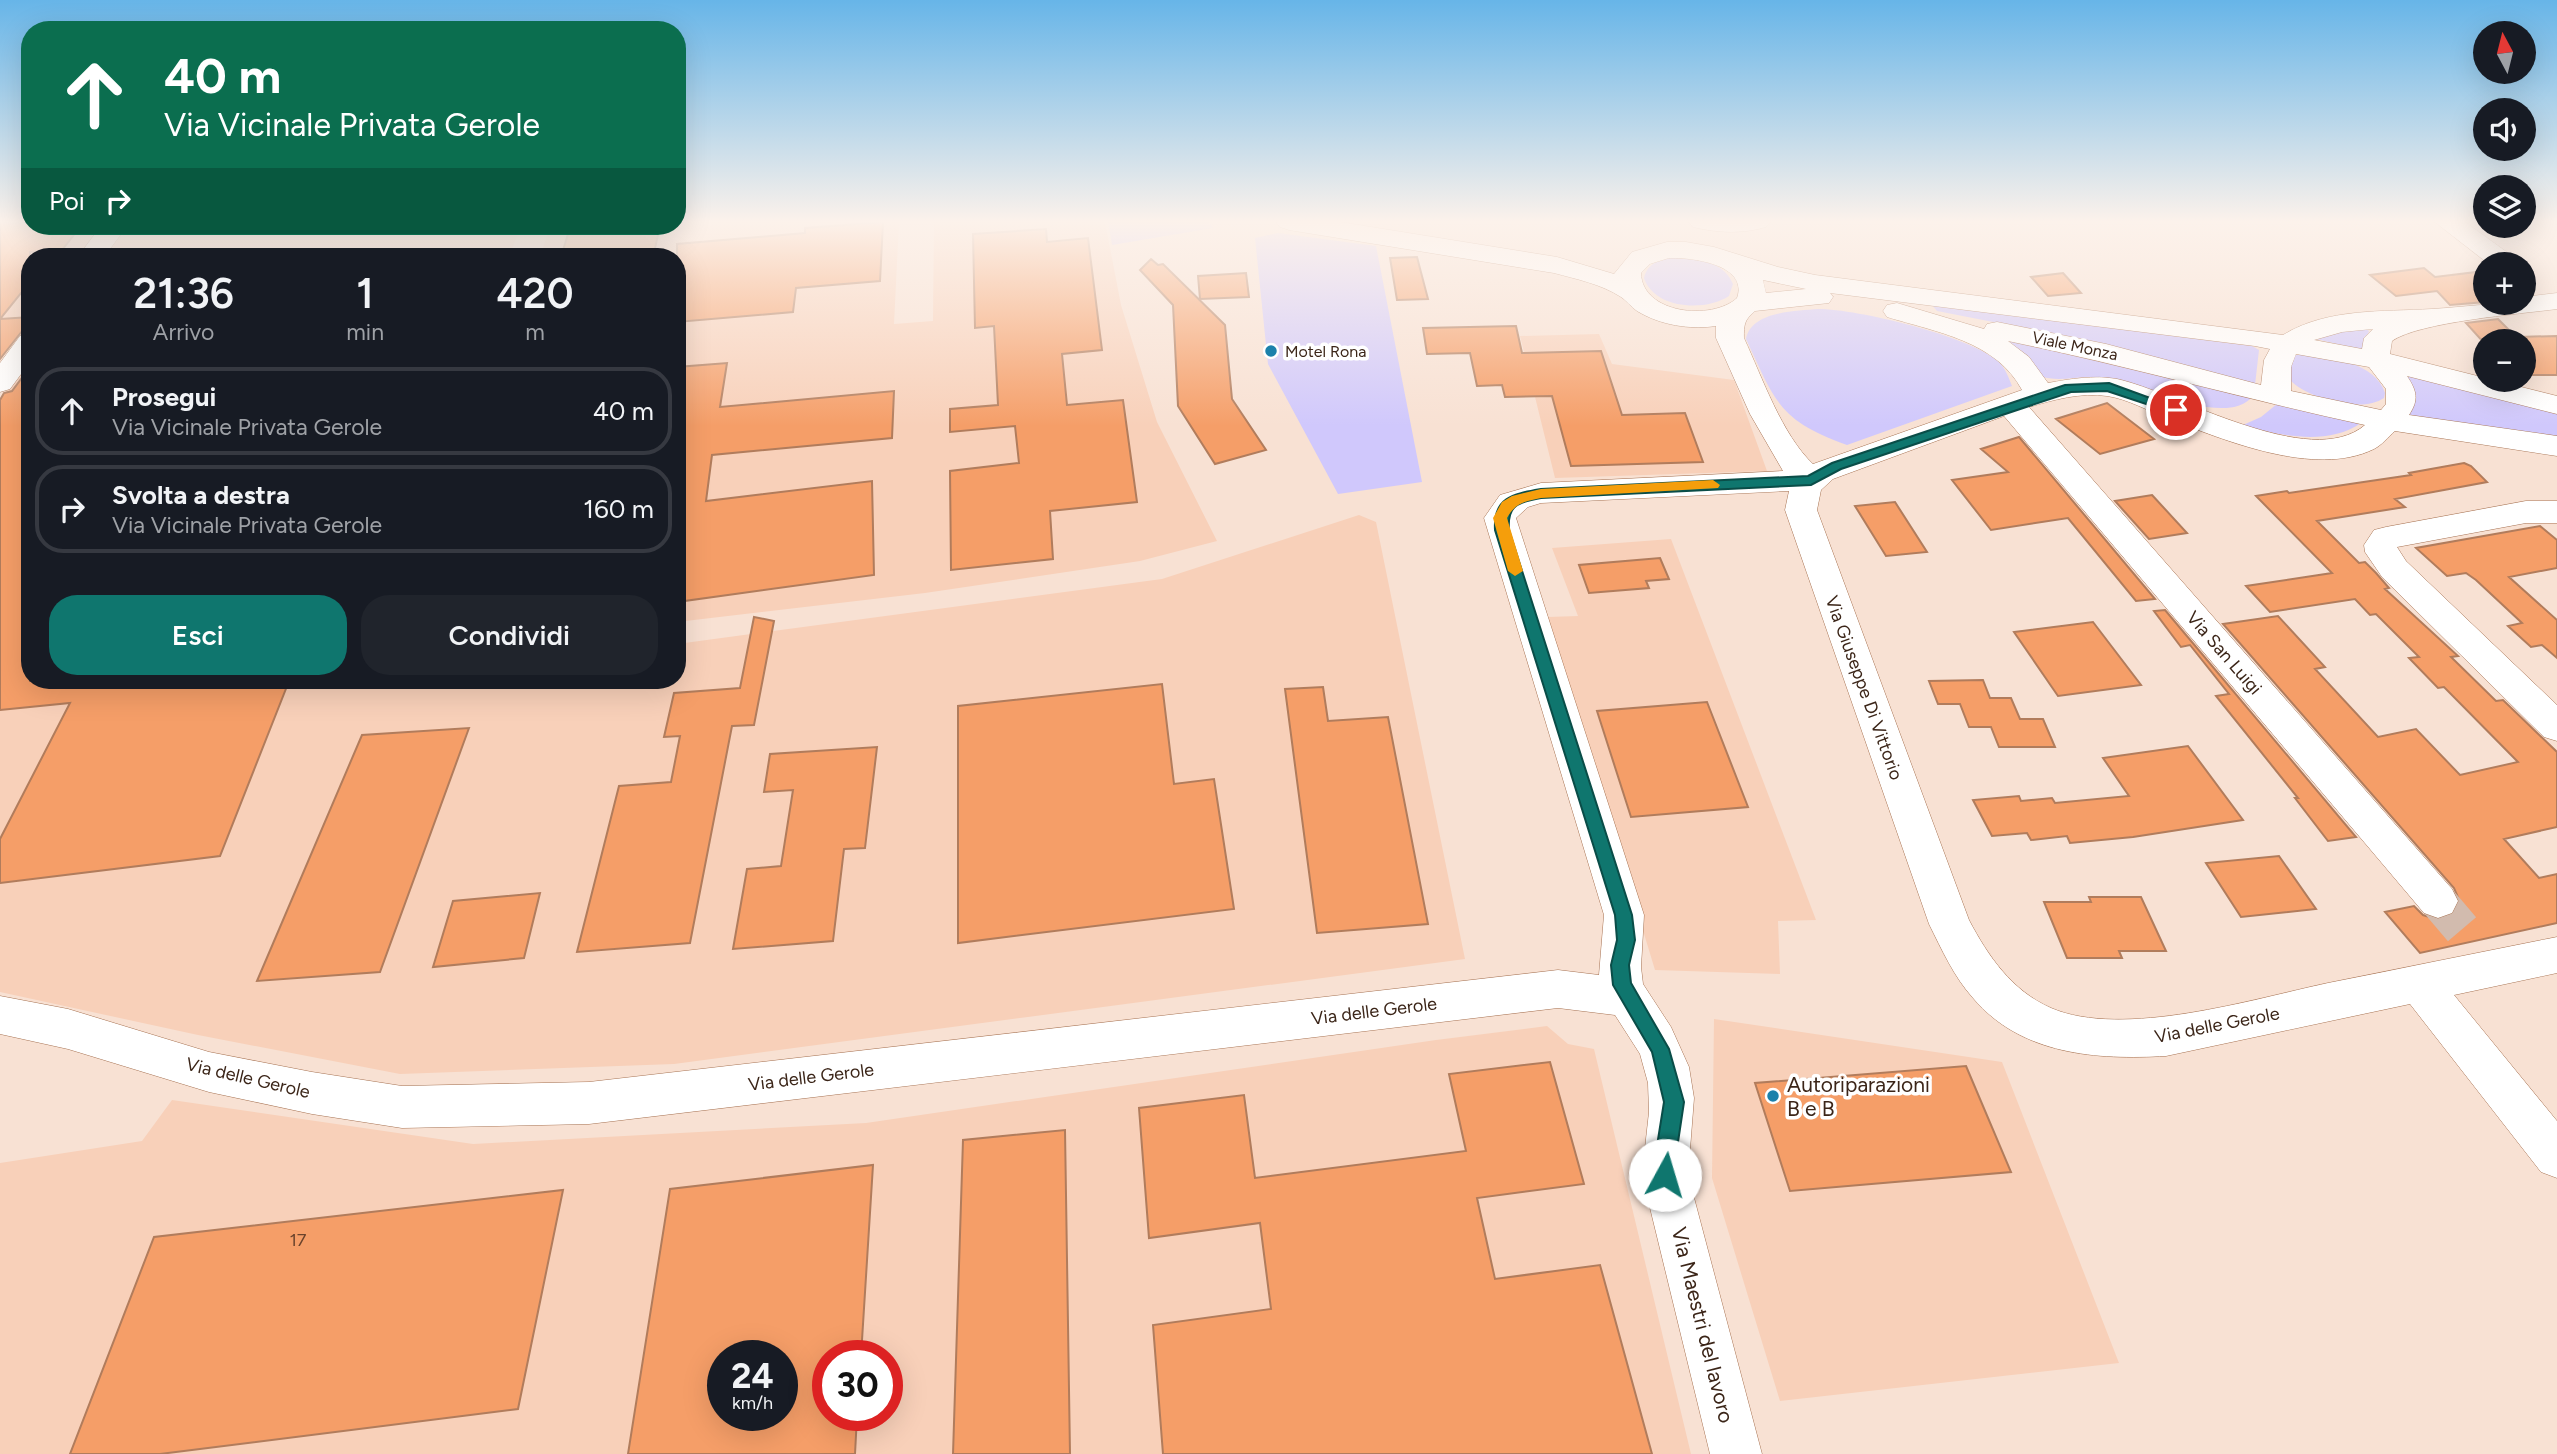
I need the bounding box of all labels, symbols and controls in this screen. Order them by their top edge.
north arrow [2473,21,2536,84]
map controls [2473,21,2536,392]
text: 40 m [164,46,281,105]
icon: ahead [49,49,140,140]
button: sound [2473,98,2536,161]
text: Via Vicinale Privata Gerole [164,106,540,144]
button: layers [2473,175,2536,238]
icon: right [99,182,137,220]
text: Poi [49,185,85,217]
button: + [2473,252,2536,315]
text: 21:36 [133,268,234,319]
text: 1 [356,268,374,319]
text: 420 [496,268,574,319]
text: Arrivo [153,318,214,346]
text: min [346,318,384,346]
text: m [525,318,545,346]
street label: Viale Monza [2031,328,2119,364]
button: − [2473,329,2536,392]
place label: Motel Rona [1285,342,1366,361]
marker: Motel Rona [1263,343,1279,359]
pin [2146,380,2206,440]
text: Prosegui [112,381,216,413]
icon: arrive [2157,391,2195,429]
icon: ahead [53,392,91,430]
text: 40 m [593,395,654,427]
text: Via Vicinale Privata Gerole [112,413,382,441]
text: Svolta a destra [112,479,290,511]
icon: right [53,490,91,528]
text: 160 m [583,493,654,525]
text: Via Vicinale Privata Gerole [112,511,382,539]
street label: Via Giuseppe Di Vittorio [1820,593,1908,783]
button: Esci [49,595,347,675]
button: Condividi [361,595,658,675]
street label: Via San Luigi [2182,607,2266,699]
street label: Via delle Gerole [1310,992,1438,1030]
street label: Via delle Gerole [2153,1002,2281,1048]
street label: Via delle Gerole [184,1053,312,1103]
street label: Via delle Gerole [747,1058,875,1096]
place label: Autoriparazioni B e B [1787,1072,1930,1121]
marker: Autoriparazioni B e B [1765,1088,1781,1104]
position arrow [1628,1138,1702,1212]
street label: Via Maestri del lavoro [1667,1224,1739,1426]
house number: 17 [289,1229,307,1251]
speed limit sign: 30 [812,1340,903,1431]
text: 24 [731,1355,774,1397]
text: km/h [732,1392,773,1414]

